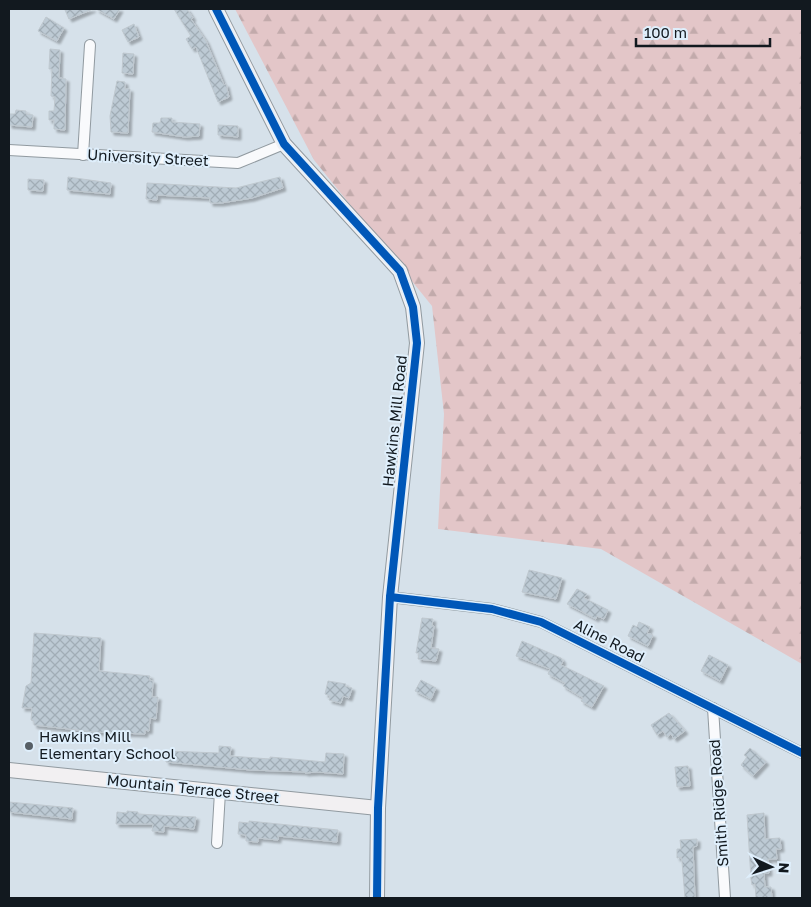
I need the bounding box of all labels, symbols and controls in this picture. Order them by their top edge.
scale bar [636,15,770,47]
text: 100 m [644,23,687,41]
street label: University Street [87,145,209,169]
street label: Hawkins Mill Road [378,354,410,488]
street label: Aline Road [571,615,648,666]
place label: Hawkins Mill Elementary School [39,727,175,762]
street label: Smith Ridge Road [705,739,731,867]
marker: Hawkins Mill Elementary School [23,740,35,752]
street label: Mountain Terrace Street [106,770,280,806]
north arrow [746,842,796,892]
text: N [776,862,793,874]

